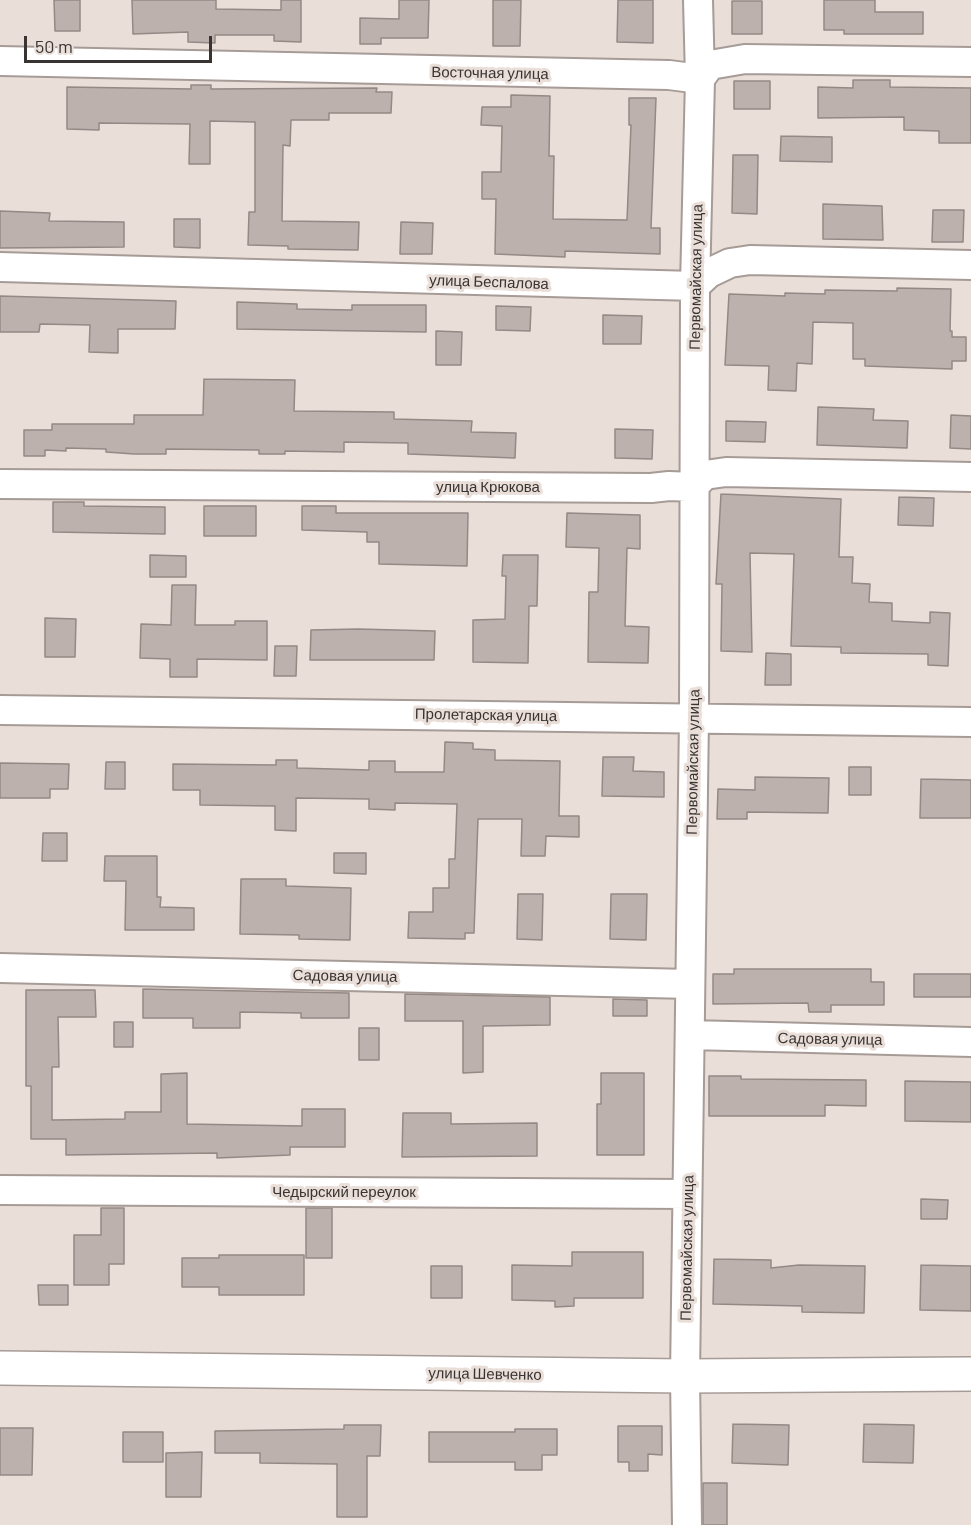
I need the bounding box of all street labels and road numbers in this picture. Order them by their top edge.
street label: Восточная улица [431,63,549,83]
street label: Первомайская улица [686,204,706,350]
street label: улица Беспалова [429,271,549,293]
street label: улица Крюкова [436,478,540,496]
street label: Первомайская улица [683,689,703,835]
street label: Пролетарская улица [415,705,557,725]
street label: Садовая улица [292,966,398,986]
street label: Садовая улица [777,1029,883,1049]
street label: Первомайская улица [677,1175,697,1321]
street label: Чедырский переулок [272,1183,416,1201]
street label: улица Шевченко [428,1364,542,1384]

